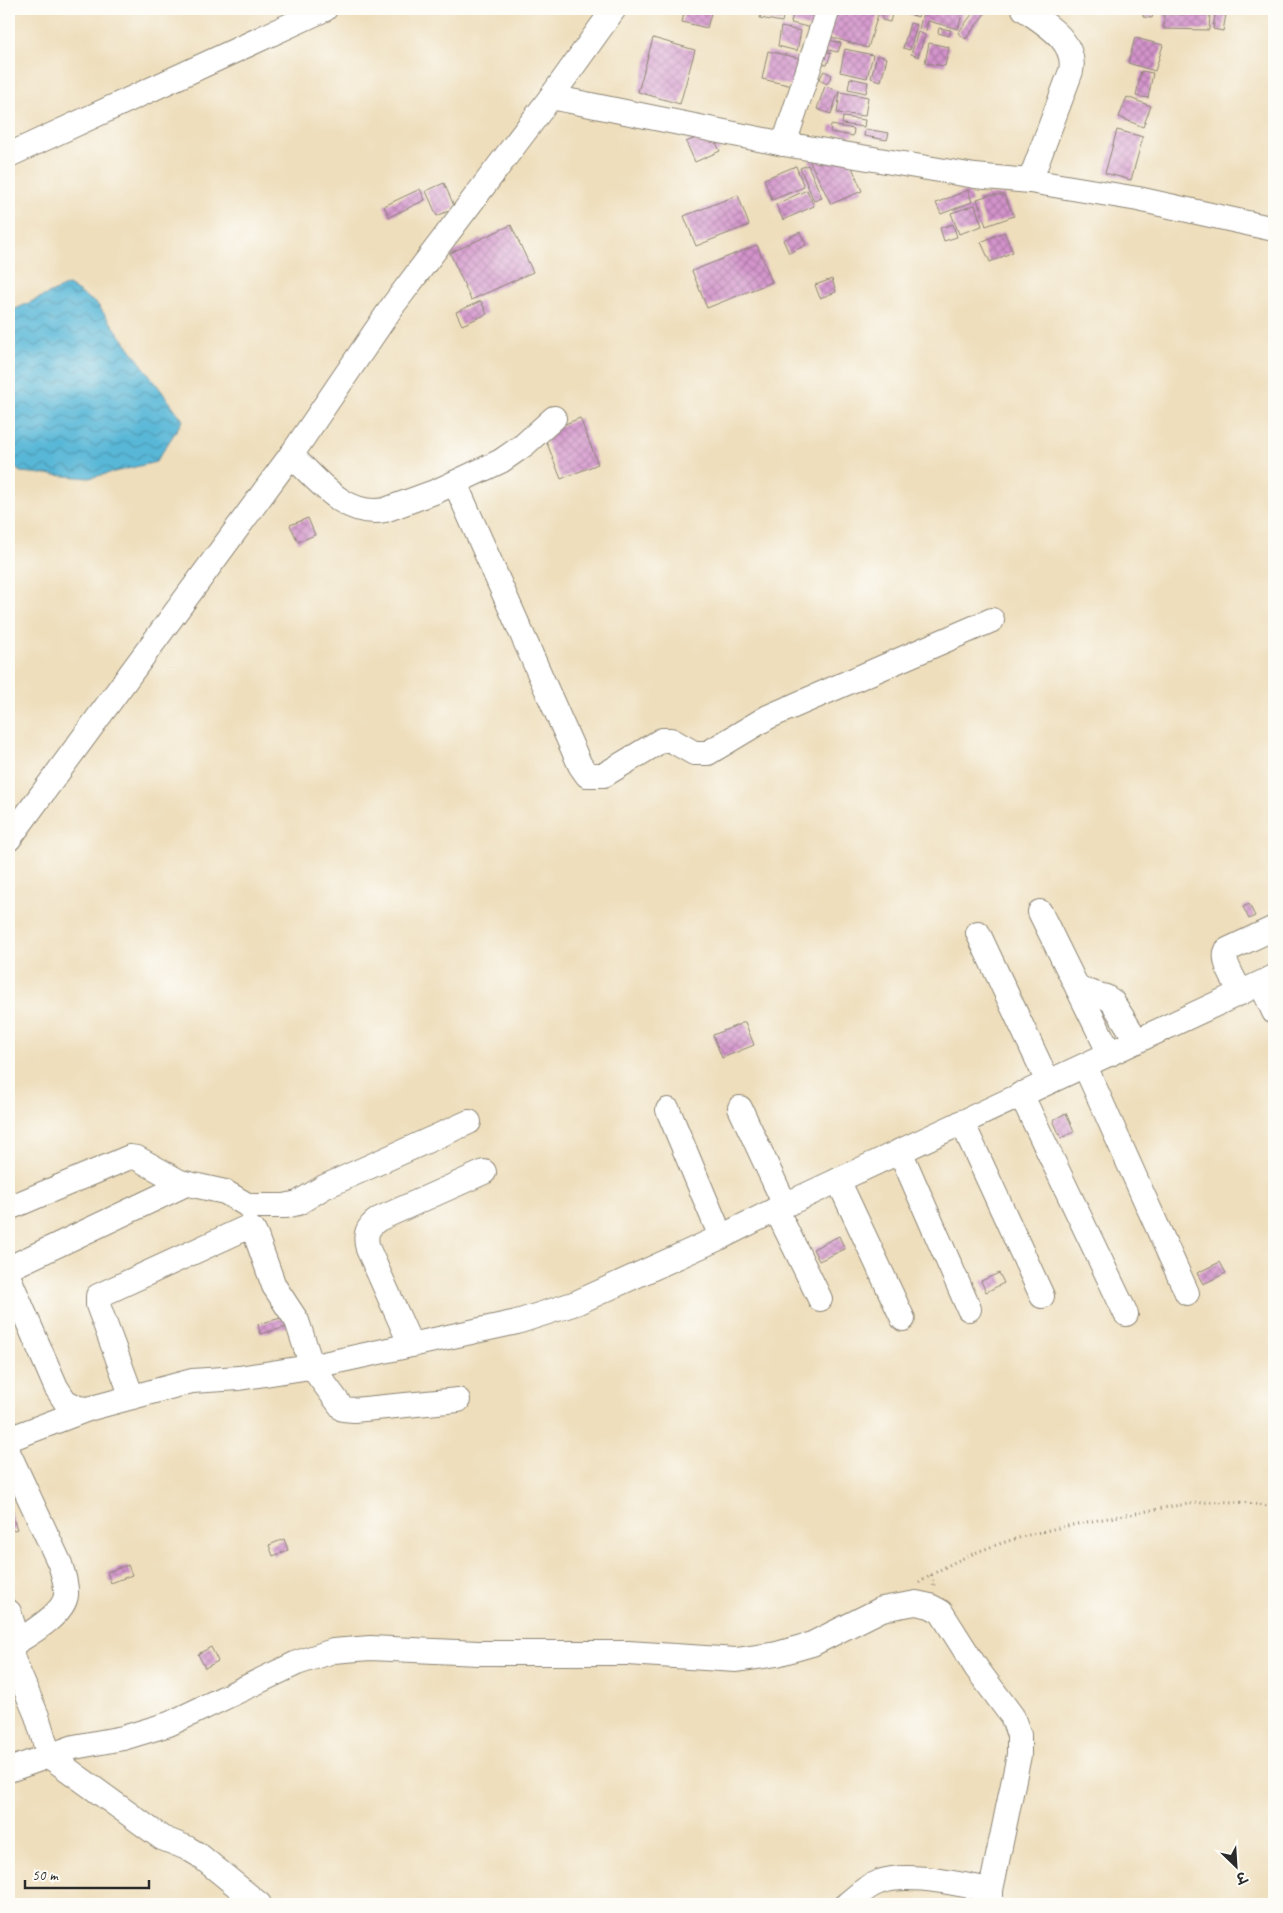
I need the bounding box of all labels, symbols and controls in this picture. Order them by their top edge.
north arrow [1210,1840,1260,1890]
scale bar [25,1858,149,1890]
text: 50 m [32,1866,59,1885]
text: उ [1232,1867,1251,1888]

